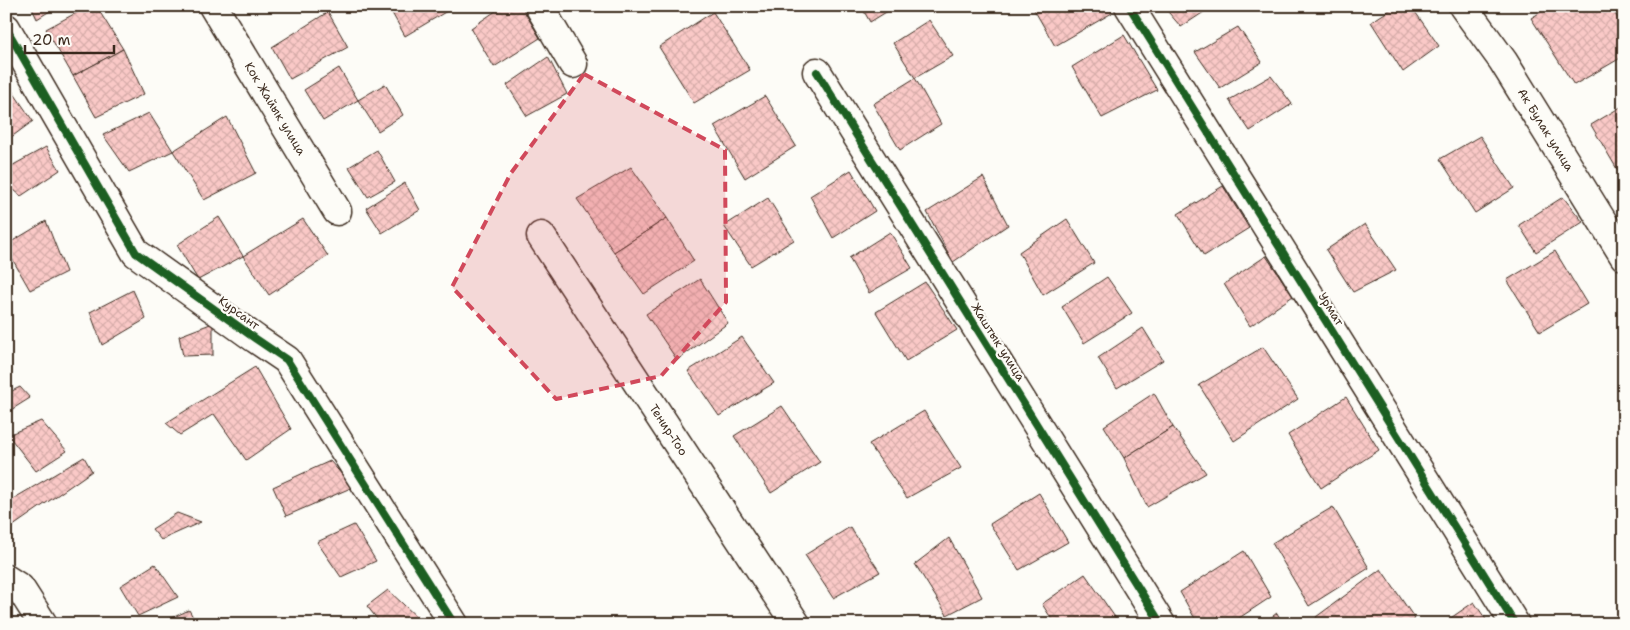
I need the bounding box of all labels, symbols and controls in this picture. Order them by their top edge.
scale bar [25,22,114,54]
text: 20 m [32,30,71,50]
street label: Кок Жайык улица [241,59,310,159]
street label: Ак Булак улица [1514,85,1578,175]
street label: Урмат [1315,289,1348,329]
street label: Курсант [215,293,264,334]
street label: Жаштык улица [967,300,1029,385]
street label: Тенир-Тоо [646,401,691,459]

